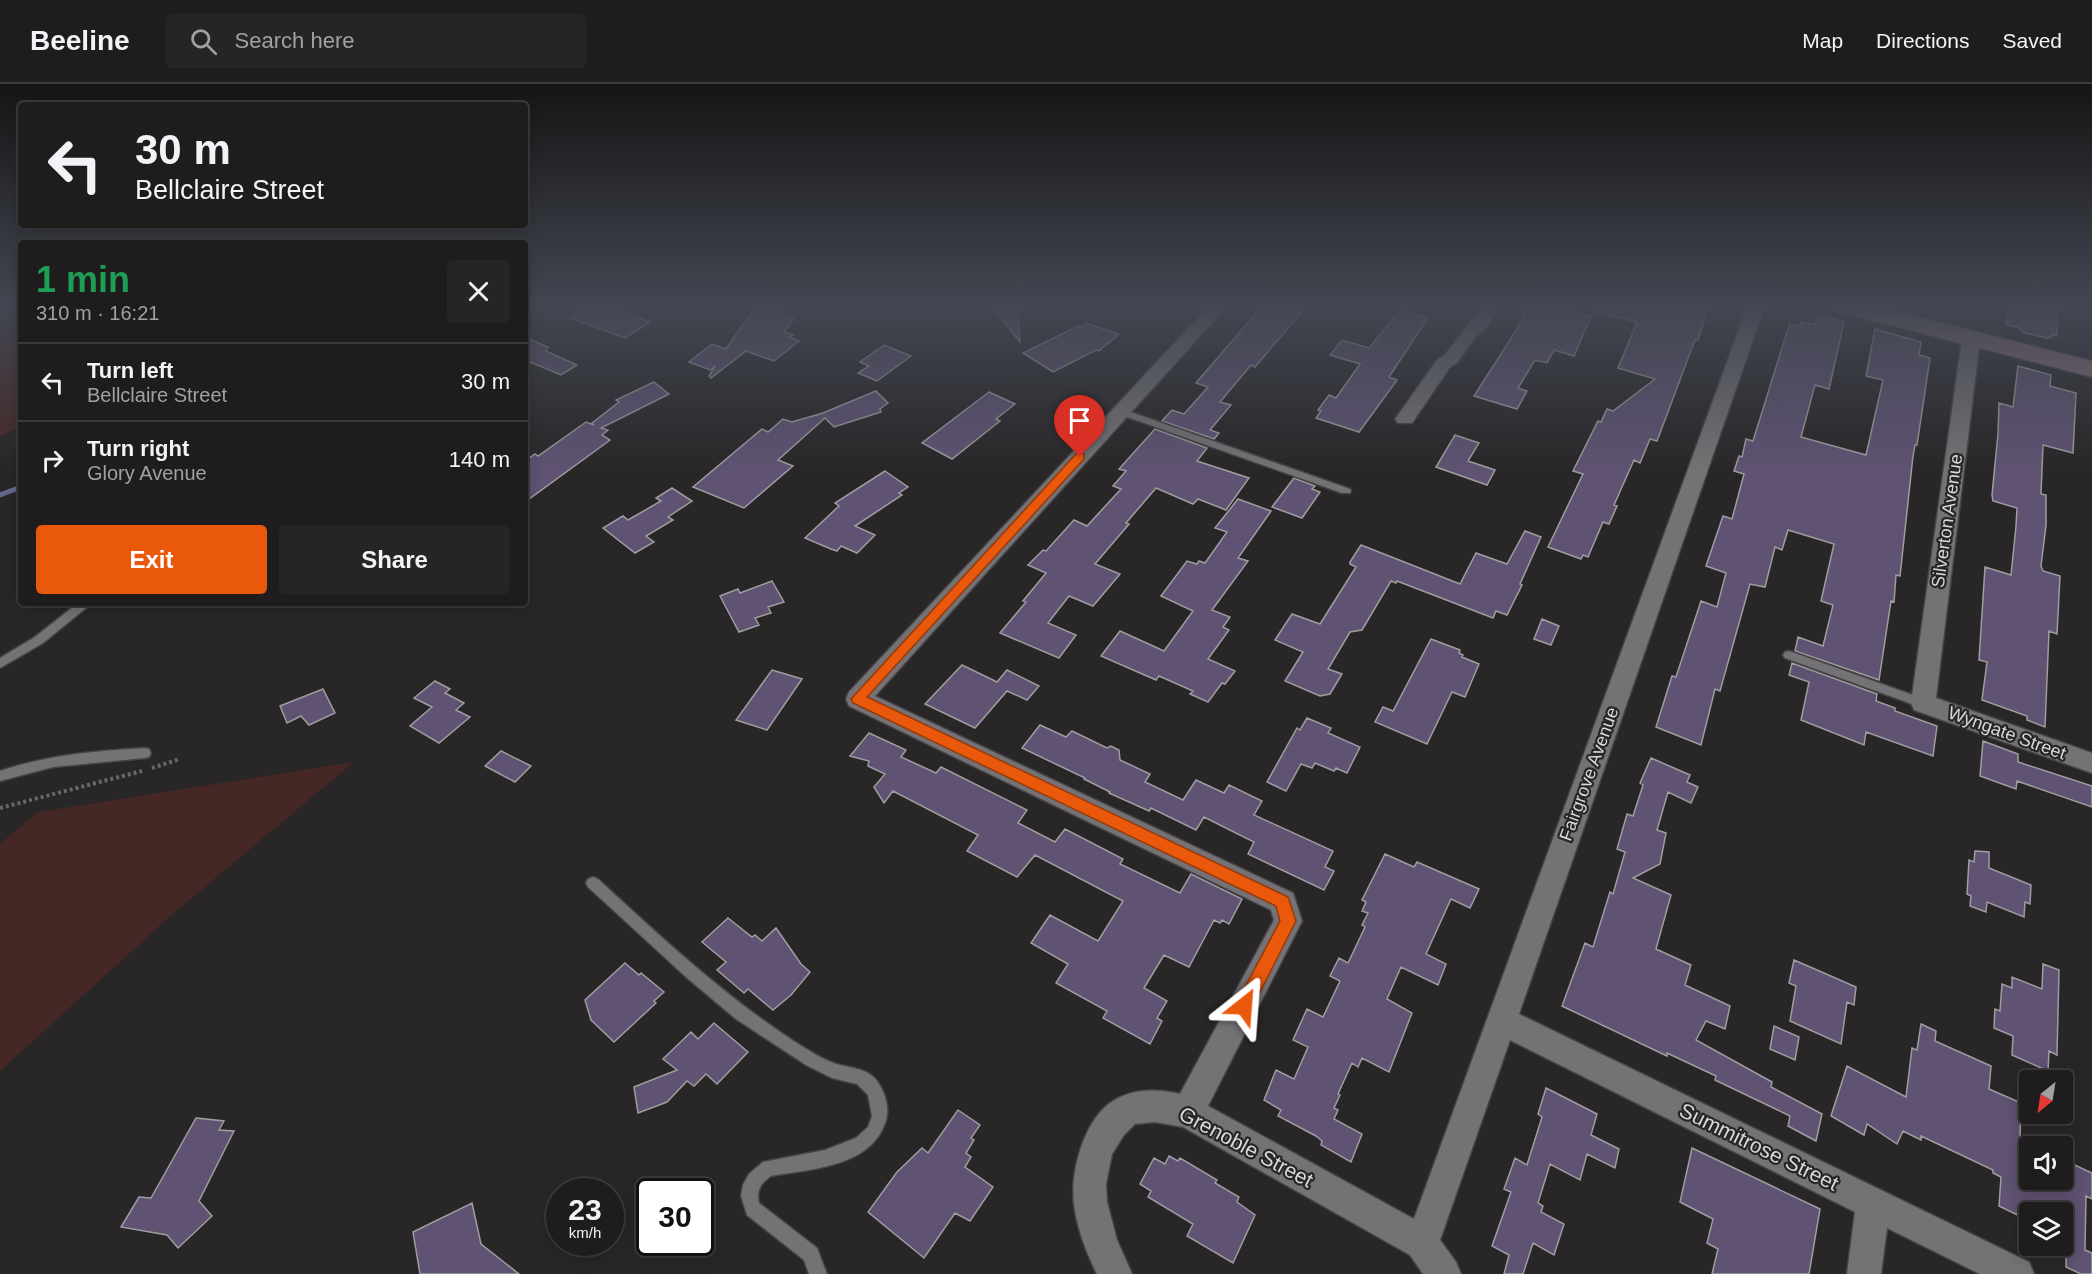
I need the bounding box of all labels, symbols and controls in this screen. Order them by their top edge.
search box [166,14,586,68]
text: Beeline [30,25,130,56]
icon: search [187,25,220,58]
text: Search here [235,28,354,53]
text: Map [1802,29,1843,52]
text: Directions [1876,29,1969,52]
text: Saved [2002,29,2062,52]
icon: left [36,126,114,204]
text: 30 m [135,126,231,173]
text: Bellclaire Street [135,175,324,205]
text: 1 min [36,259,130,300]
button: close [447,260,510,323]
text: 310 m · 16:21 [36,302,159,324]
text: Turn left [87,358,173,383]
icon: left [36,366,69,399]
text: 30 m [461,369,510,394]
text: Bellclaire Street [87,384,227,406]
pin [1054,395,1105,457]
icon: arrive [1063,404,1096,437]
text: Turn right [87,436,189,461]
icon: right [36,444,69,477]
text: 140 m [449,447,510,472]
street label: Silverton Avenue [1928,453,1966,589]
text: Glory Avenue [87,462,207,484]
button: Exit [36,525,267,594]
button: Share [279,525,510,594]
street label: Wyngate Street [1945,702,2069,764]
street label: Fairgrove Avenue [1556,704,1622,844]
position arrow [1212,974,1276,1038]
north arrow [2019,1070,2073,1124]
map controls [2019,1070,2073,1256]
street label: Summitrose Street [1676,1098,1843,1195]
street label: Grenoble Street [1175,1102,1317,1192]
button: sound [2019,1136,2073,1190]
speed limit sign: 30 [636,1178,714,1256]
text: 23 [568,1193,602,1226]
button: layers [2019,1202,2073,1256]
text: km/h [569,1224,601,1241]

